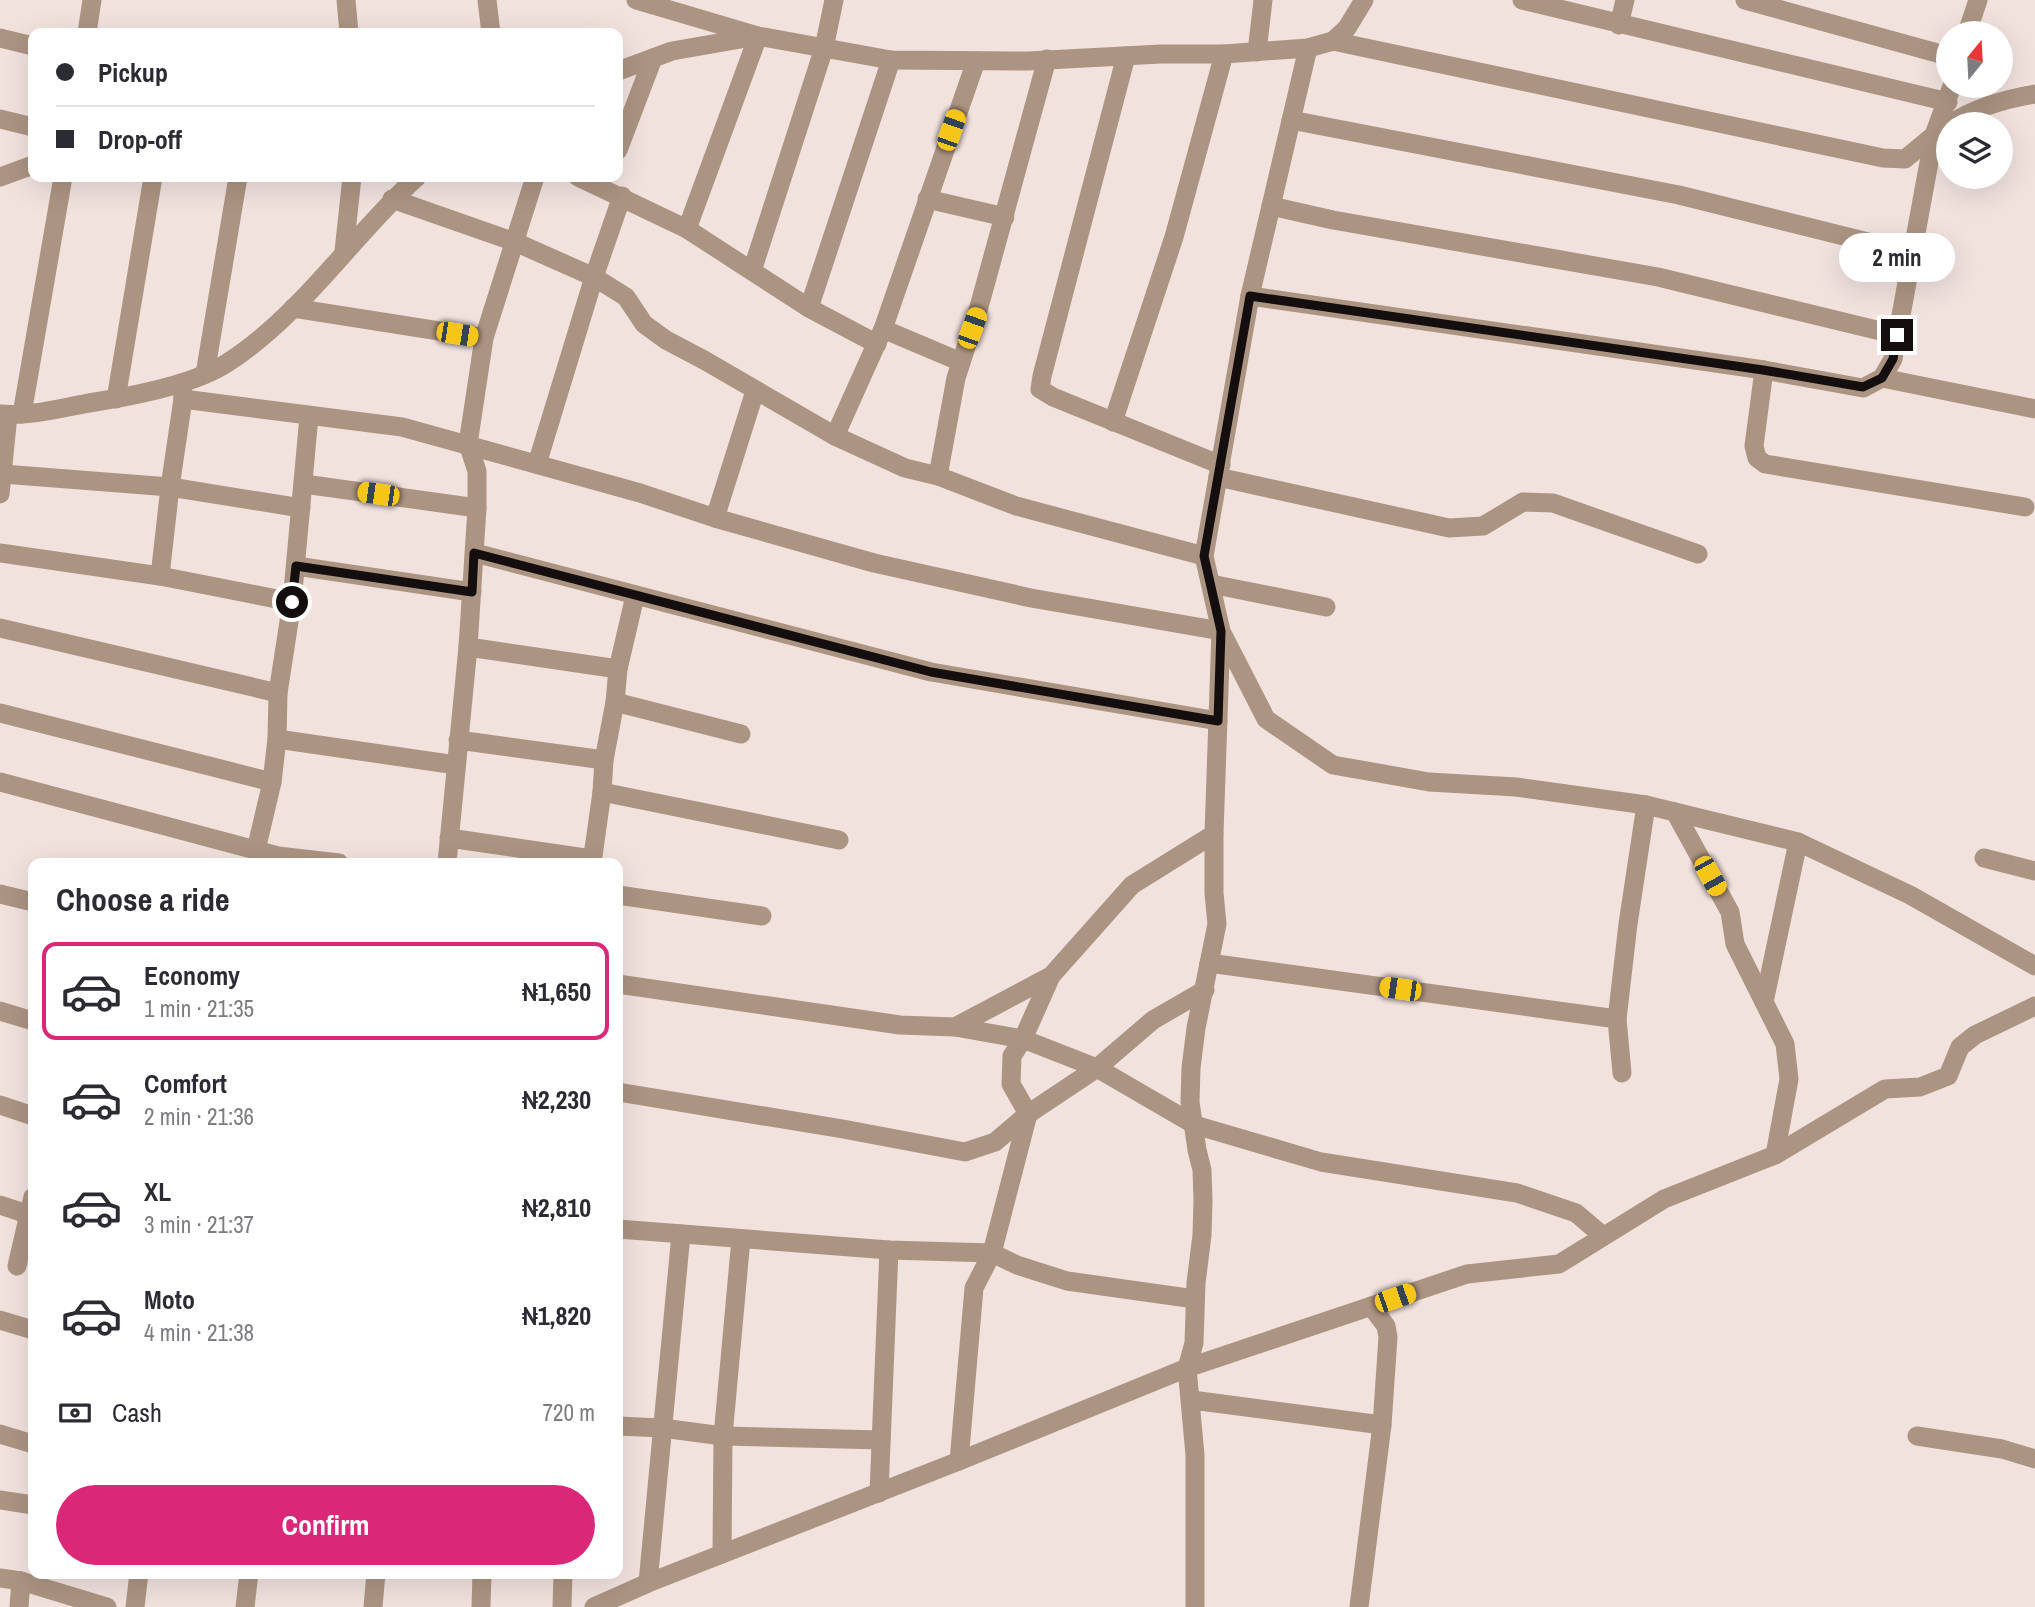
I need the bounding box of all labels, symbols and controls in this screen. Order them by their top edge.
north arrow [1936,21,2012,98]
map controls [1936,21,2013,189]
text: Pickup [98,55,168,90]
car [935,107,968,153]
button: layers [1936,112,2013,189]
text: Drop-off [98,122,182,157]
callout: 2 min [1839,233,1955,282]
text: 2 min [1872,242,1922,273]
car [955,305,990,351]
route end [1881,319,1913,351]
car [435,320,480,348]
car [356,481,401,507]
route start [276,586,308,618]
car [1691,853,1730,899]
text: Choose a ride [56,878,230,921]
text: Economy [144,958,240,993]
icon: car [60,960,123,1023]
text: ₦1,650 [522,974,591,1009]
car [1378,976,1423,1002]
text: 1 min · 21:35 [144,993,254,1024]
text: Comfort [144,1066,227,1101]
icon: car [60,1068,123,1131]
text: ₦2,230 [522,1082,591,1117]
text: 2 min · 21:36 [144,1101,254,1132]
text: XL [144,1174,171,1209]
icon: car [60,1176,123,1239]
text: ₦2,810 [522,1190,591,1225]
text: 3 min · 21:37 [144,1209,254,1240]
car [1372,1281,1419,1315]
text: Moto [144,1282,195,1317]
icon: car [60,1284,123,1347]
text: ₦1,820 [522,1298,591,1333]
text: 4 min · 21:38 [144,1317,254,1348]
icon: cash [56,1394,94,1432]
text: Cash [112,1395,162,1430]
text: 720 m [543,1397,595,1428]
button: Confirm [56,1485,595,1565]

